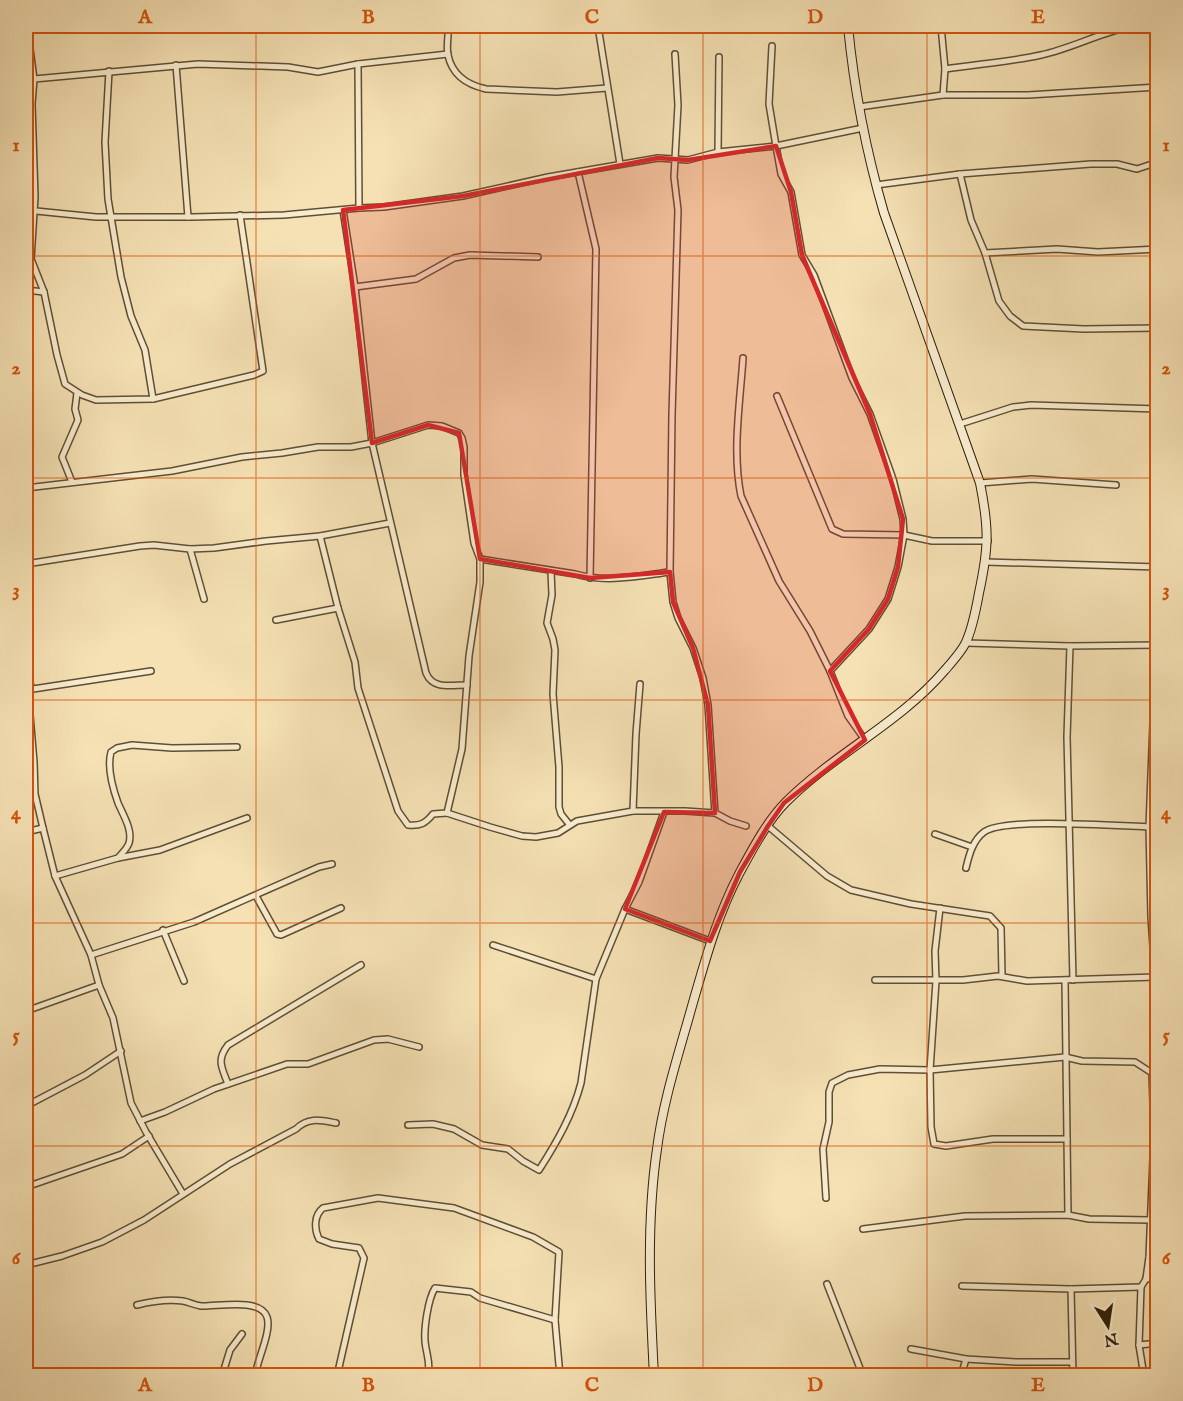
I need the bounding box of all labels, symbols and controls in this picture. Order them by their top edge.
text: A [137,5,153,30]
text: B [361,5,375,30]
text: C [585,5,599,30]
text: D [807,5,823,30]
text: E [1031,5,1045,30]
text: 1 [12,133,20,158]
text: 1 [1162,133,1170,158]
text: 2 [11,356,21,381]
text: 2 [1161,356,1171,381]
text: 3 [12,578,20,603]
text: 3 [1162,578,1170,603]
text: 4 [11,801,22,826]
text: 4 [1161,801,1172,826]
text: 5 [12,1023,20,1048]
text: 5 [1162,1023,1170,1048]
text: 6 [12,1246,22,1271]
text: 6 [1162,1246,1172,1271]
north arrow [1078,1296,1138,1356]
text: N [1102,1327,1121,1350]
text: A [137,1373,153,1398]
text: B [361,1373,375,1398]
text: C [585,1373,599,1398]
text: D [807,1373,823,1398]
text: E [1031,1373,1045,1398]

